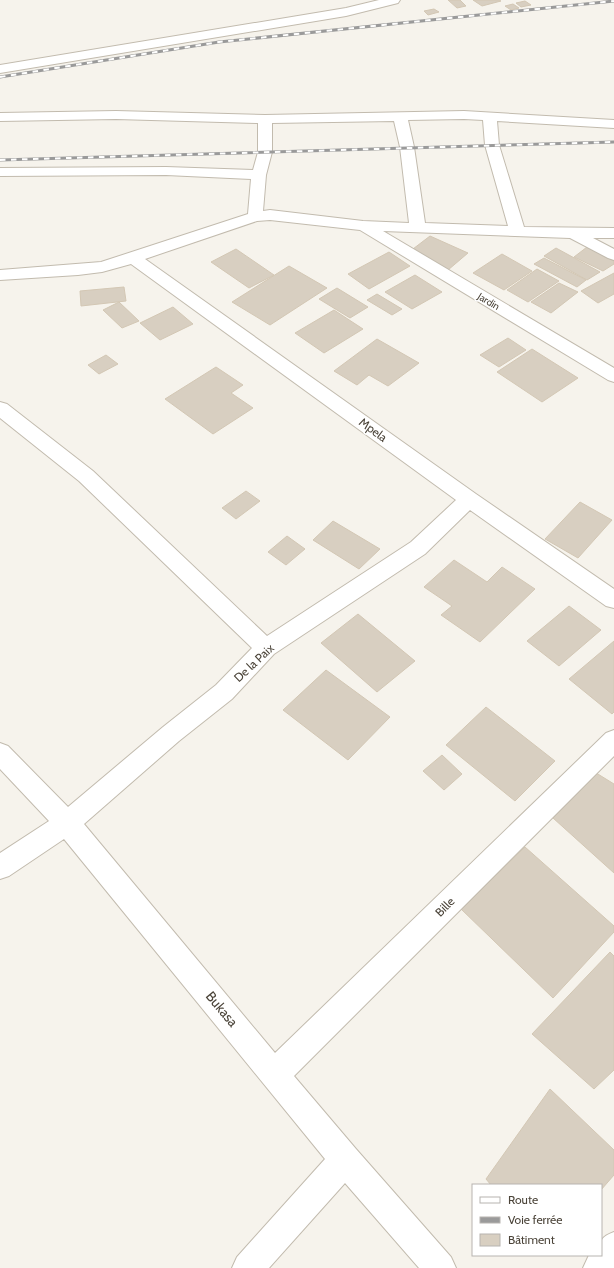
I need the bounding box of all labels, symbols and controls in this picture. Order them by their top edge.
street label: Jardin [474,289,503,313]
street label: Mpela [356,414,390,445]
street label: De la Paix [230,640,277,685]
street label: Bille [432,894,458,920]
street label: Bukasa [202,987,242,1031]
legend [472,1184,602,1256]
text: Route [508,1192,538,1207]
text: Voie ferrée [508,1212,562,1227]
text: Bâtiment [508,1232,555,1247]

